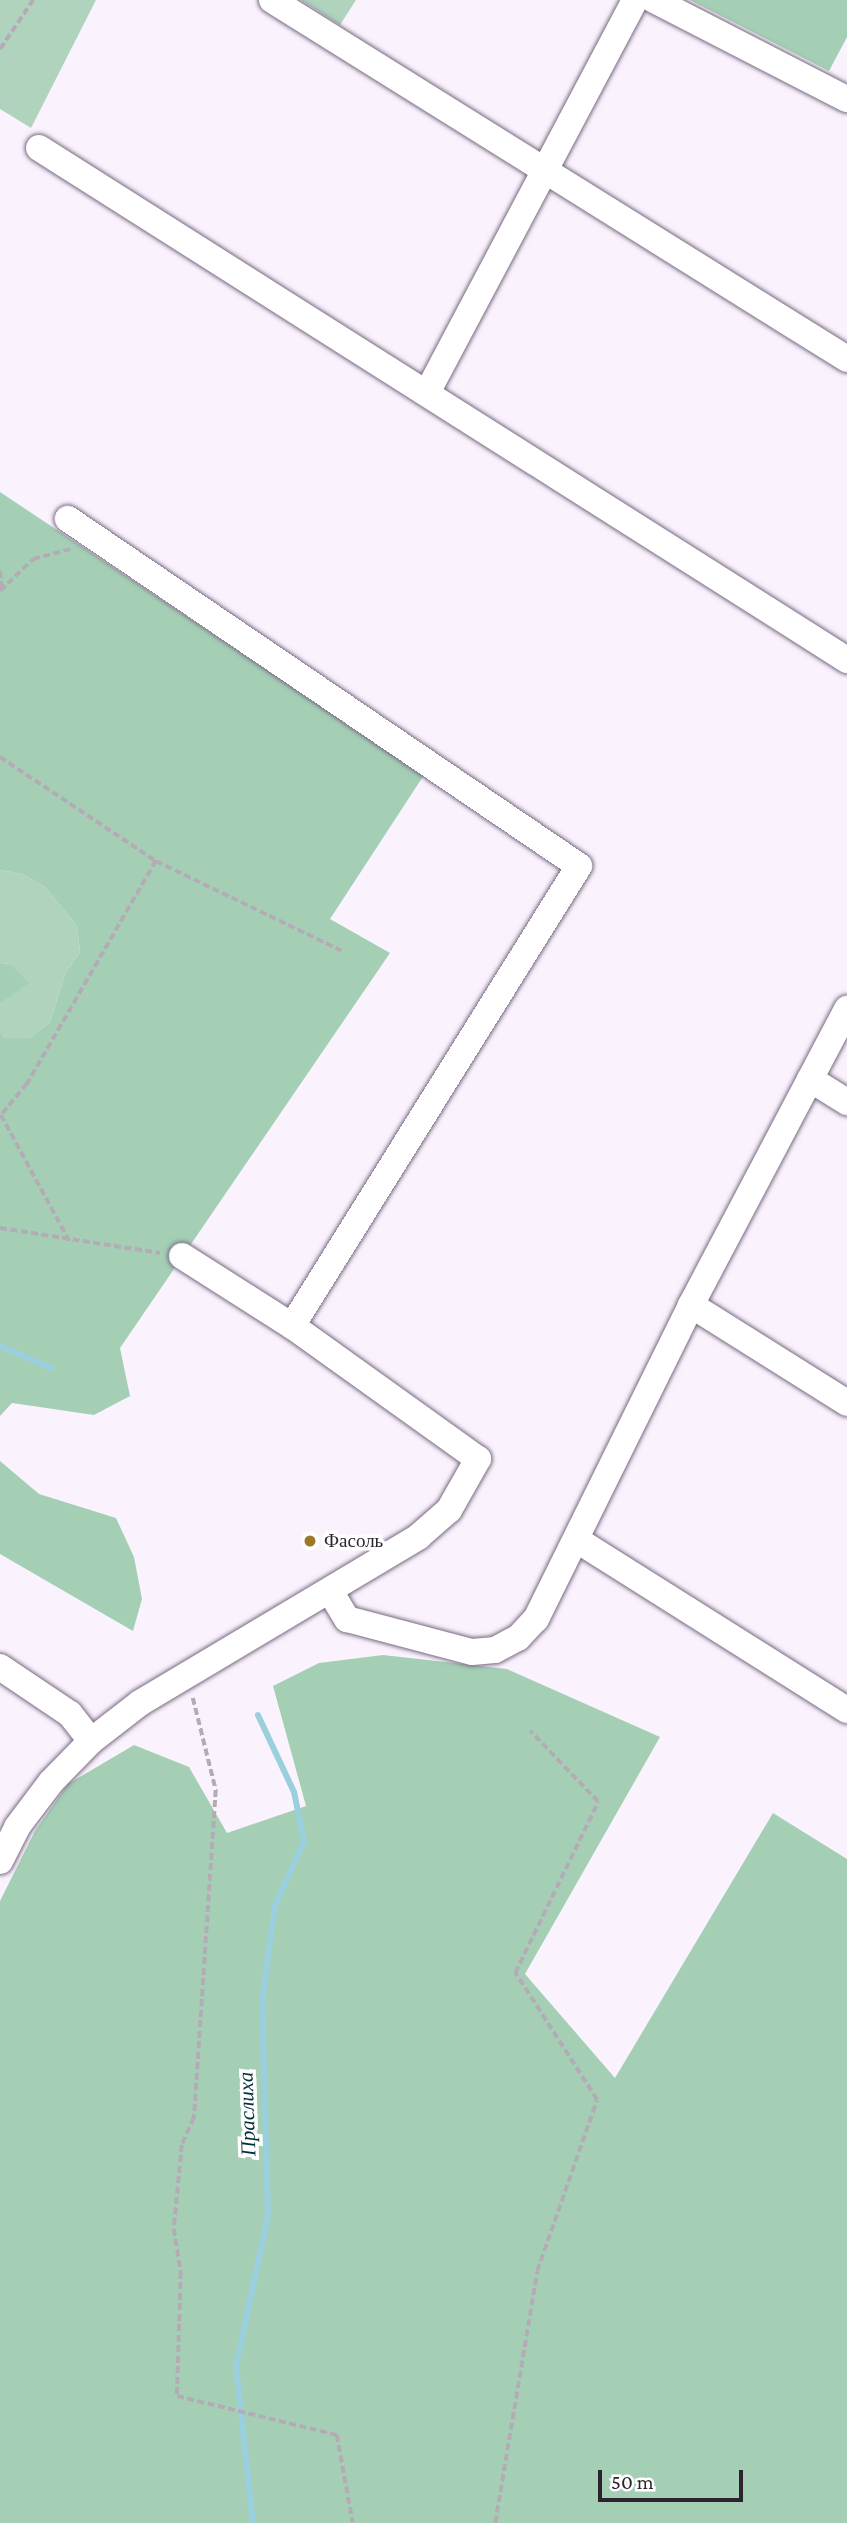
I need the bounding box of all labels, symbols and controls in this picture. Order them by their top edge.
place label: Фасоль [324,1530,383,1552]
marker: Фасоль [302,1533,318,1549]
water label: Праслиха [233,2071,261,2157]
scale bar [602,2456,747,2500]
text: 50 m [611,2470,654,2494]

